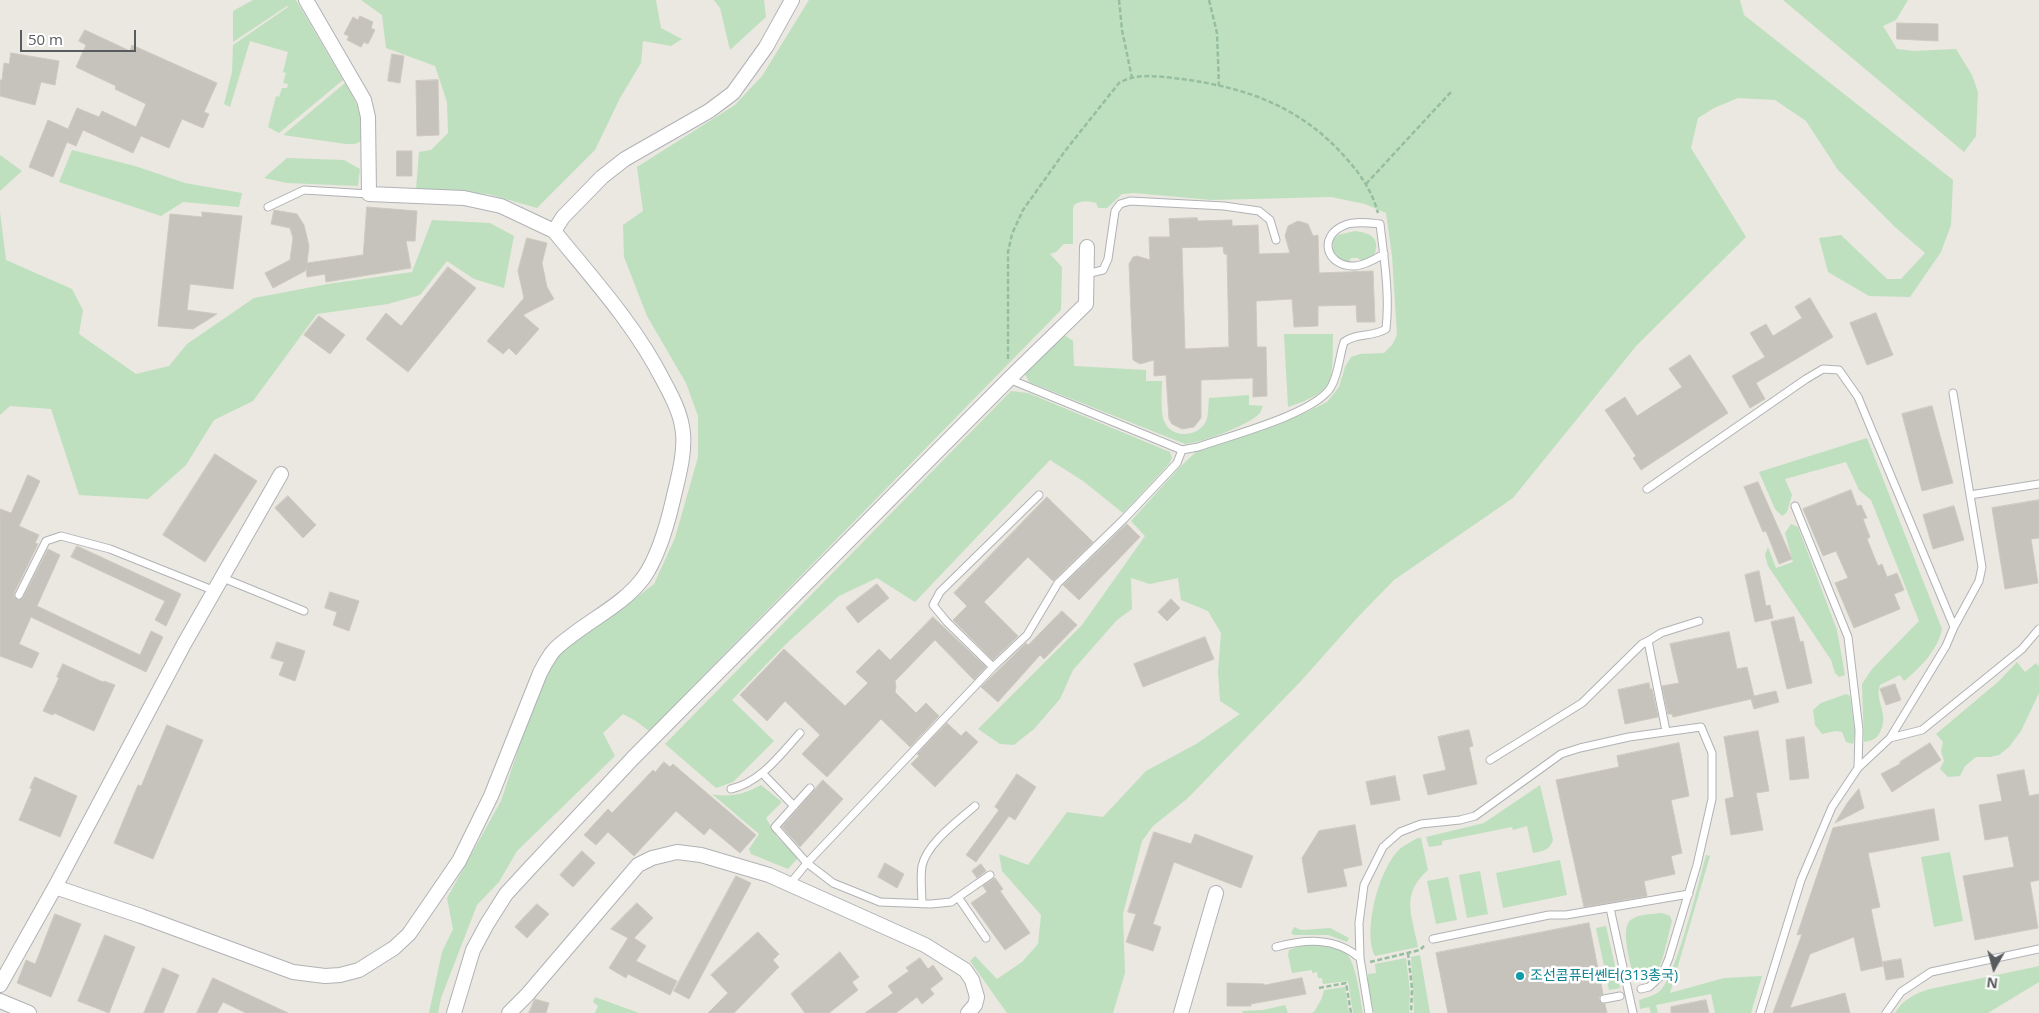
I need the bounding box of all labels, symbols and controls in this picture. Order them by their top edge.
scale bar [22,20,139,52]
text: 50 m [28,29,63,49]
north arrow [1969,943,2019,993]
place label: 조선콤퓨터쎈터(313총국) [1530,968,1678,984]
marker: 조선콤퓨터쎈터(313총국) [1514,970,1526,982]
text: N [1985,973,1999,994]

